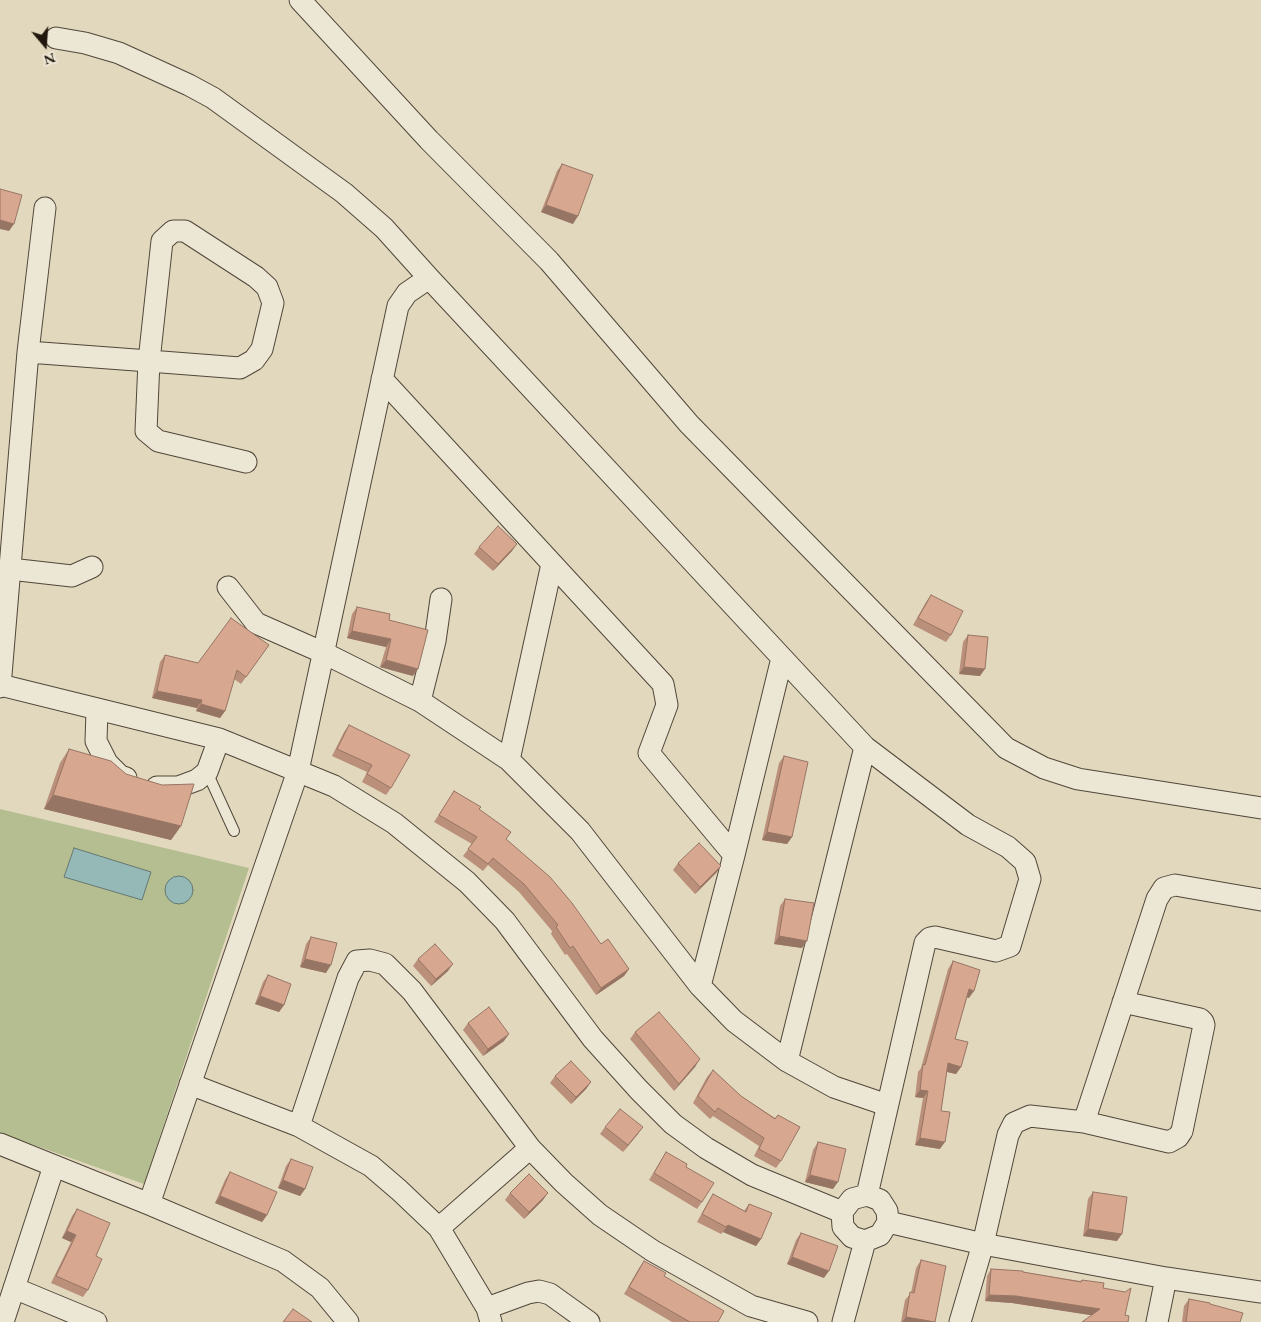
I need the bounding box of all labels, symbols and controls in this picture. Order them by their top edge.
north arrow [20,20,70,70]
text: N [41,49,58,70]

